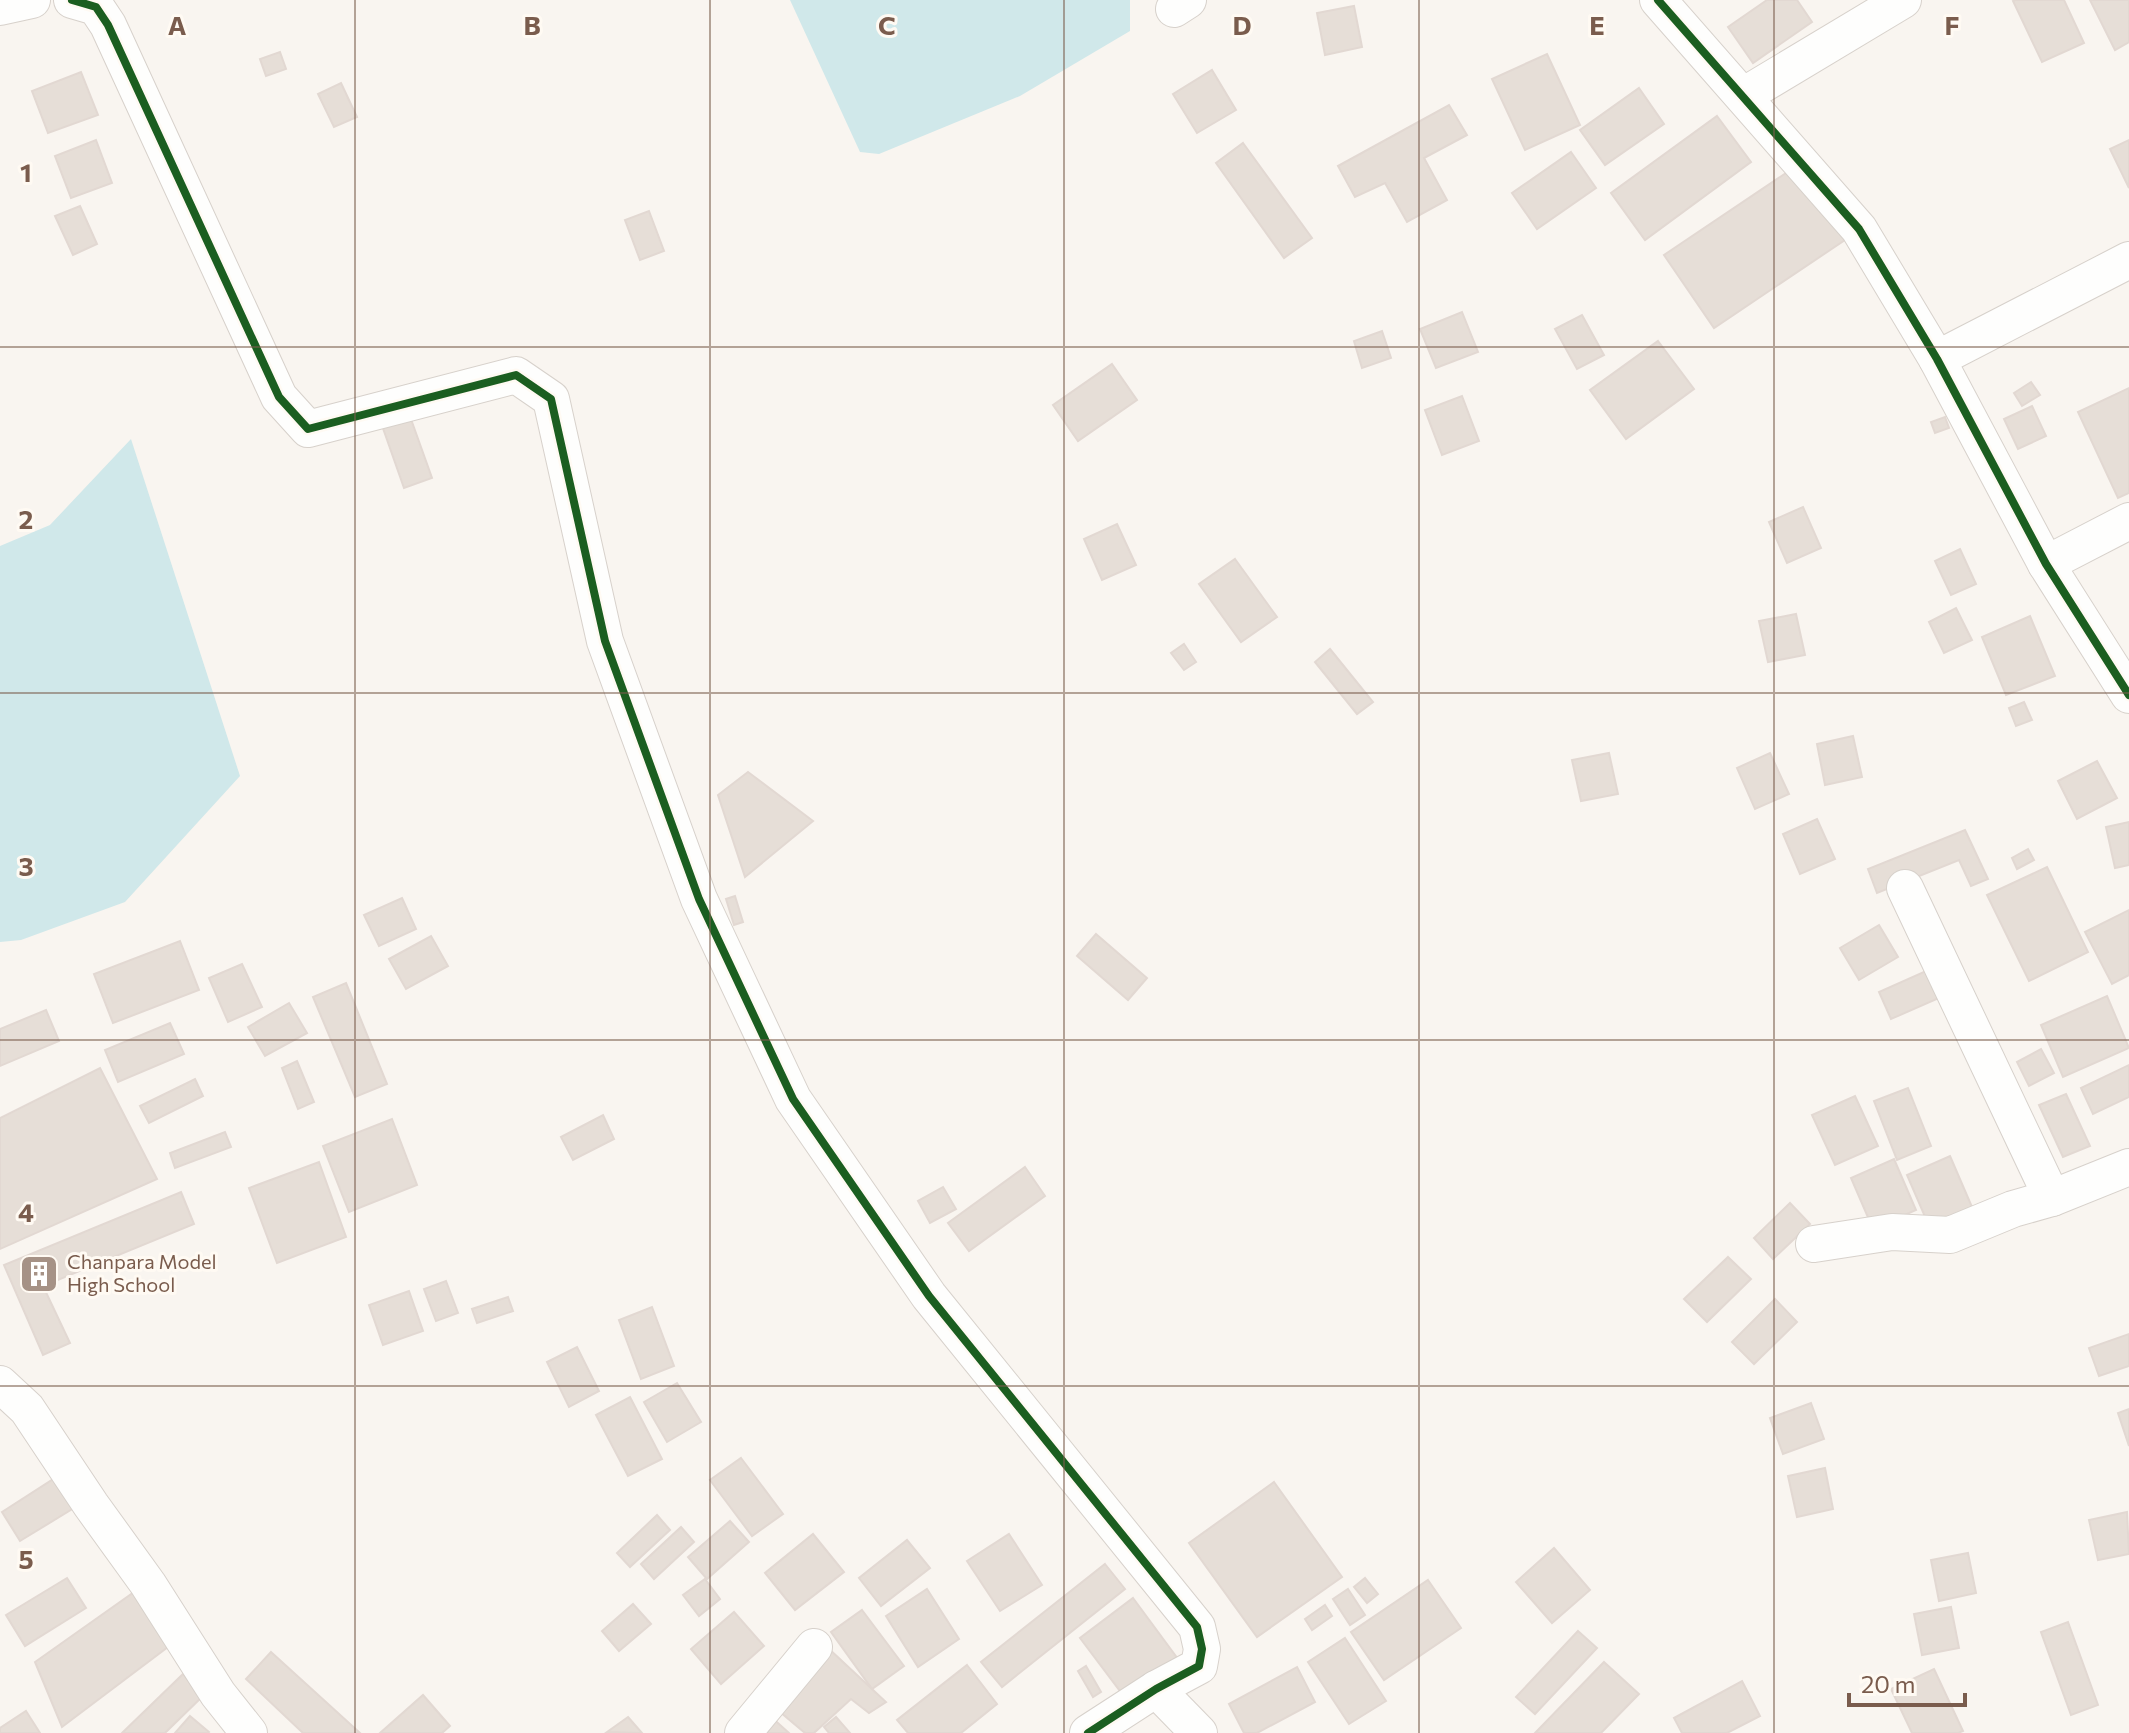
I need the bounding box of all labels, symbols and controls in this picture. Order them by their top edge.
text: A [168,9,187,40]
text: B [523,9,541,40]
text: C [878,9,896,40]
text: D [1232,9,1252,40]
text: E [1589,9,1605,40]
text: F [1944,9,1960,40]
text: 1 [20,156,32,187]
text: 2 [19,503,33,534]
text: 3 [18,850,34,881]
text: 4 [18,1196,34,1227]
place label: Chanpara Model High School [67,1249,217,1296]
building icon: Chanpara Model High School [18,1253,60,1295]
text: 5 [18,1543,34,1574]
scale bar [1849,1657,1965,1707]
text: 20 m [1861,1669,1915,1698]

